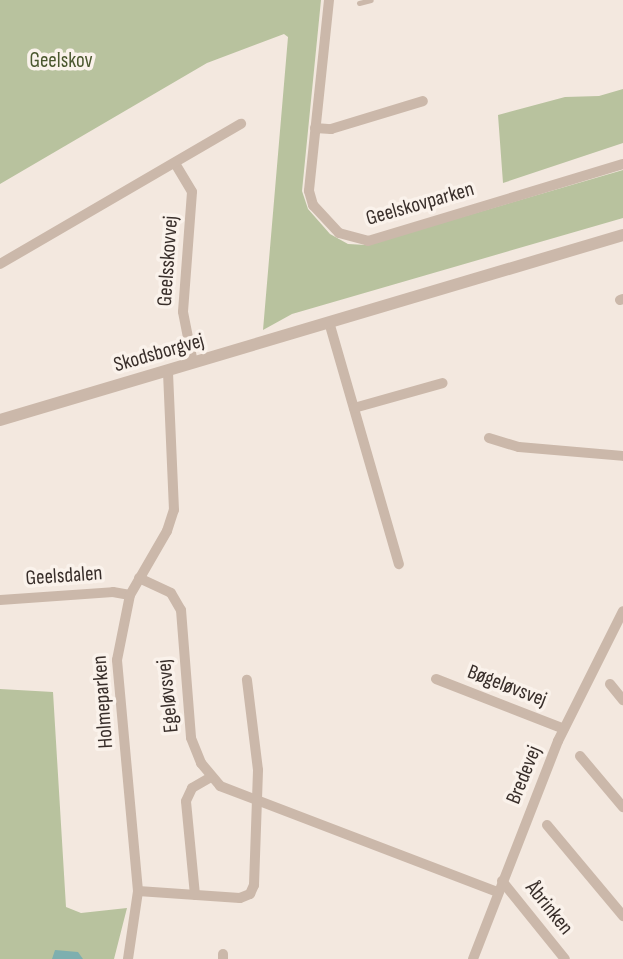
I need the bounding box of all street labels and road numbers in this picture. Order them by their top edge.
street label: Geelskovparken [363,177,477,231]
street label: Geelsskovvej [152,215,184,307]
street label: Skodsborgvej [111,328,207,378]
street label: Geelsdalen [25,561,103,591]
street label: Holmeparken [87,655,119,749]
street label: Egeløvsvej [152,658,184,734]
street label: Bøgeløvsvej [464,659,550,713]
street label: Bredevej [501,742,547,808]
street label: Åbrinken [520,876,578,940]

